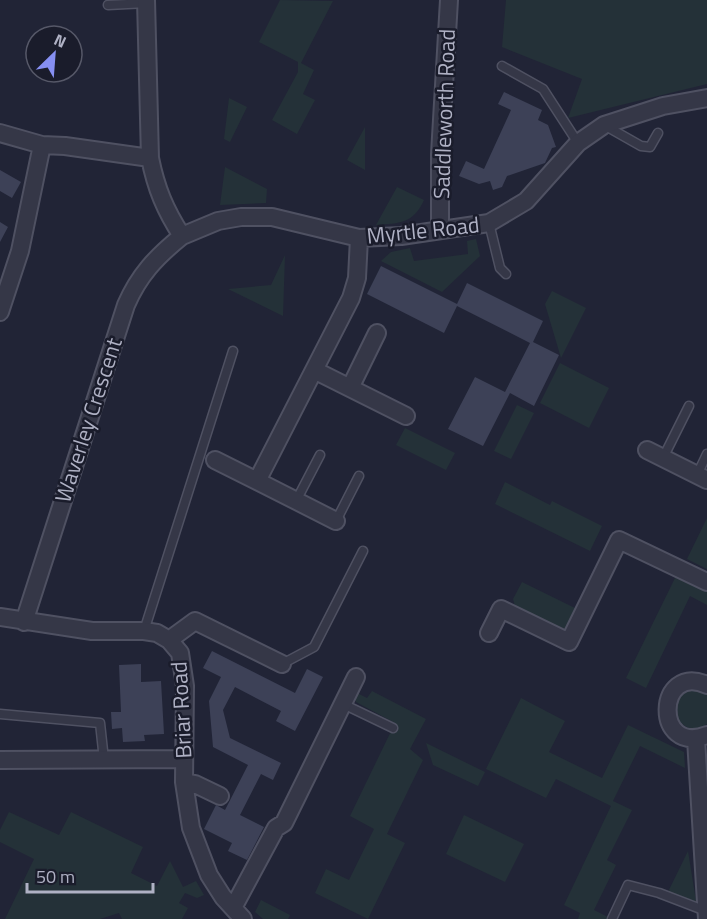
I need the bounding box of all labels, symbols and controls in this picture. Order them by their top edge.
north arrow [24,24,84,84]
text: N [50,27,70,54]
street label: Saddleworth Road [424,28,464,200]
street label: Myrtle Road [365,207,481,253]
street label: Waverley Crescent [45,333,131,507]
street label: Briar Road [161,661,201,759]
scale bar [27,856,153,894]
text: 50 m [36,863,75,890]

